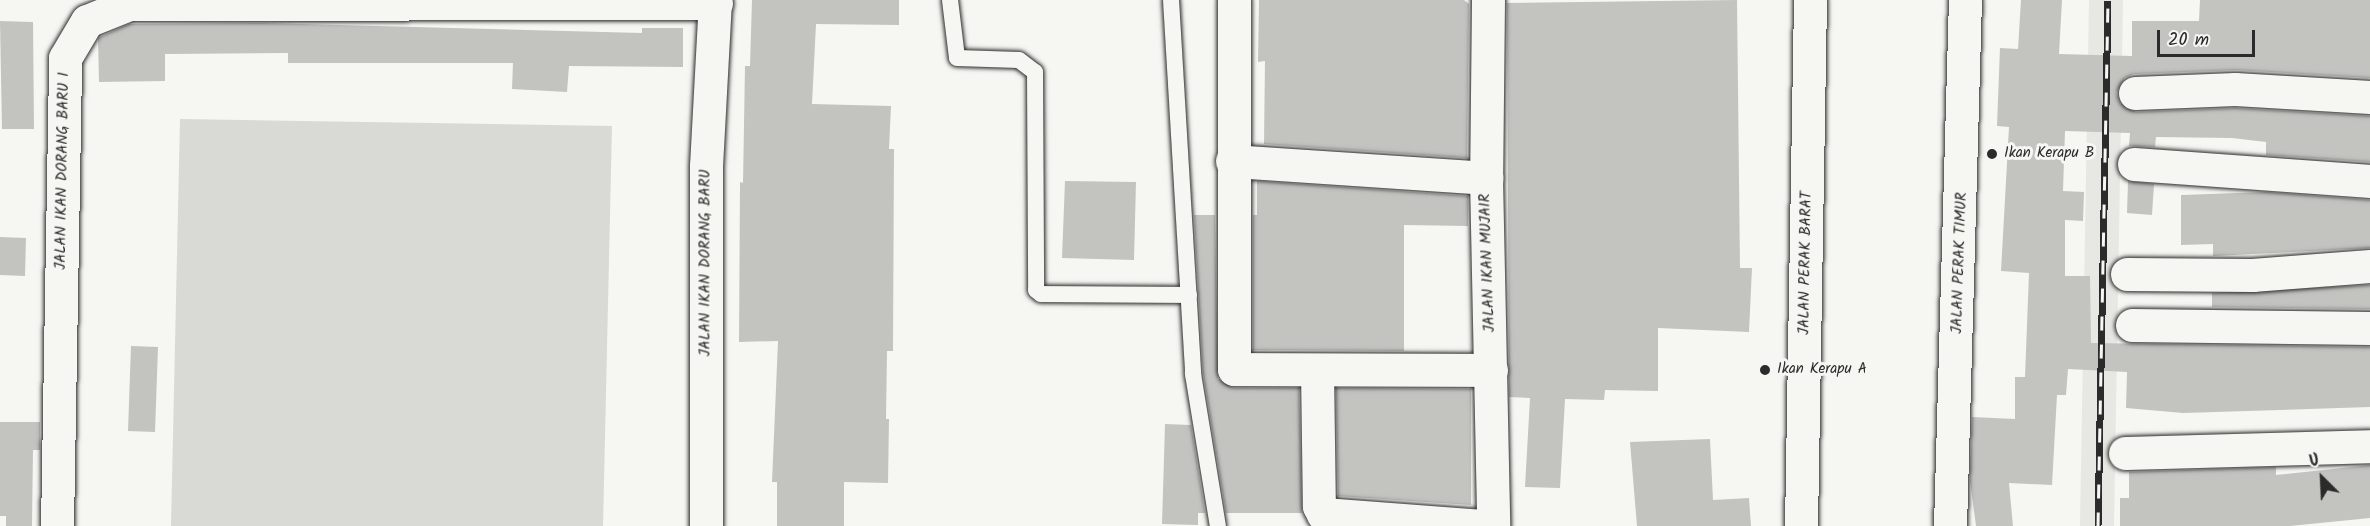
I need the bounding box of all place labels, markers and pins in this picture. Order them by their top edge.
place label: Ikan Kerapu B [2004,145,2094,163]
marker: Ikan Kerapu B [1985,147,1999,161]
place label: Ikan Kerapu A [1777,361,1867,379]
marker: Ikan Kerapu A [1758,363,1772,377]

